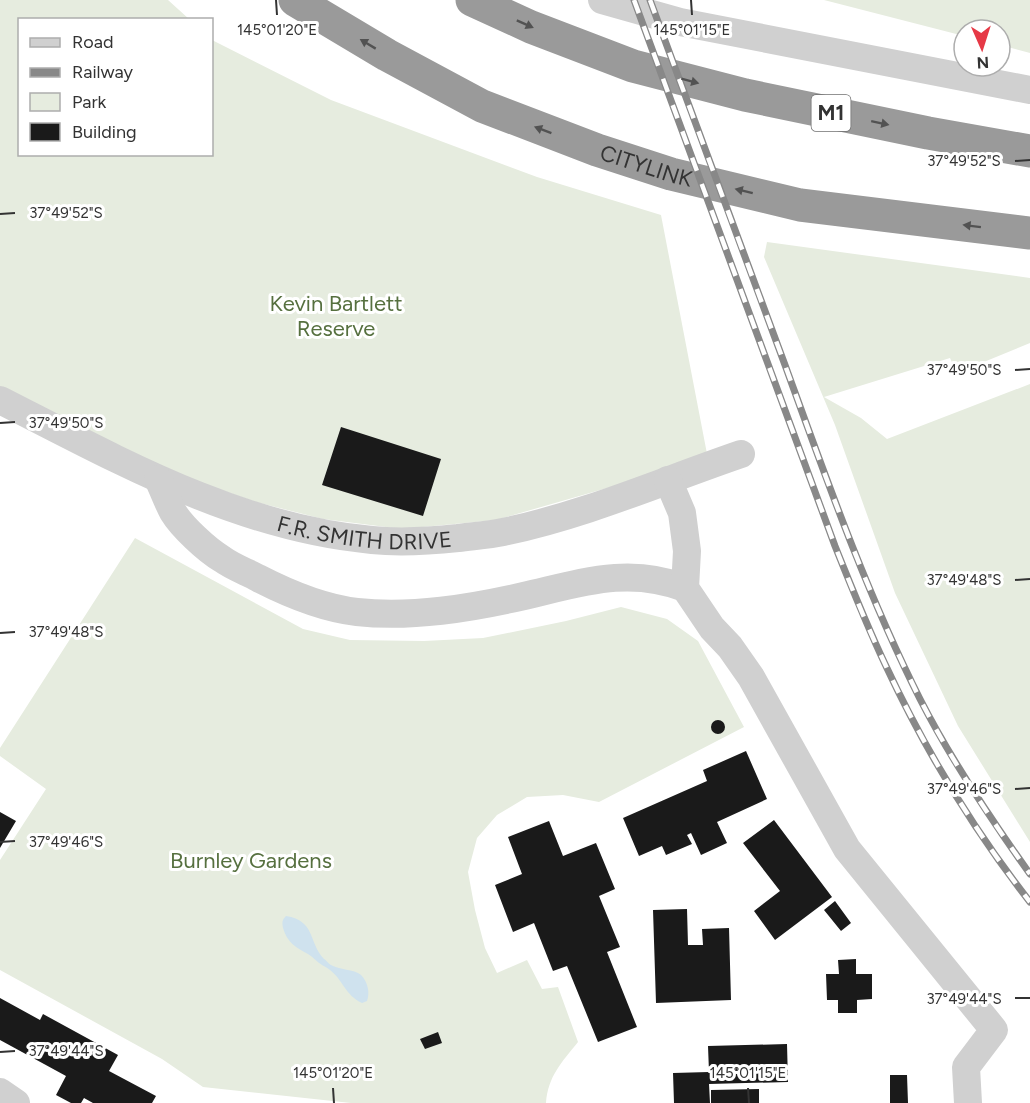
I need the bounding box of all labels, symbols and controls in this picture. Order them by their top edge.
legend [18,18,213,156]
north arrow [952,18,1012,78]
one-way arrow [517,19,535,29]
text: 145°01'20"E [237,21,317,39]
text: 145°01'15"E [654,21,730,39]
text: Road [72,31,113,53]
one-way arrow [360,38,376,49]
text: N [976,53,989,72]
text: Railway [72,61,134,83]
one-way arrow [681,76,699,86]
text: Park [72,91,107,113]
road number: M1 [812,95,850,131]
one-way arrow [871,119,890,128]
text: Building [72,121,137,143]
one-way arrow [534,124,552,134]
street label: CITYLINK [597,139,696,193]
text: 37°49'52"S [927,152,1001,170]
one-way arrow [734,186,753,196]
text: 37°49'52"S [29,204,103,222]
one-way arrow [962,221,981,230]
park label: Kevin Bartlett Reserve [269,290,403,342]
text: 37°49'50"S [927,361,1001,379]
text: 37°49'50"S [29,414,103,432]
street label: F.R. SMITH DRIVE [274,510,453,556]
text: 37°49'48"S [926,571,1002,589]
text: 37°49'48"S [28,623,104,641]
text: 37°49'46"S [927,780,1001,798]
text: 37°49'46"S [29,833,103,851]
park label: Burnley Gardens [170,847,332,874]
text: 37°49'44"S [926,990,1002,1008]
text: 37°49'44"S [28,1042,104,1060]
text: 145°01'20"E [293,1064,373,1082]
text: 145°01'15"E [710,1064,786,1082]

